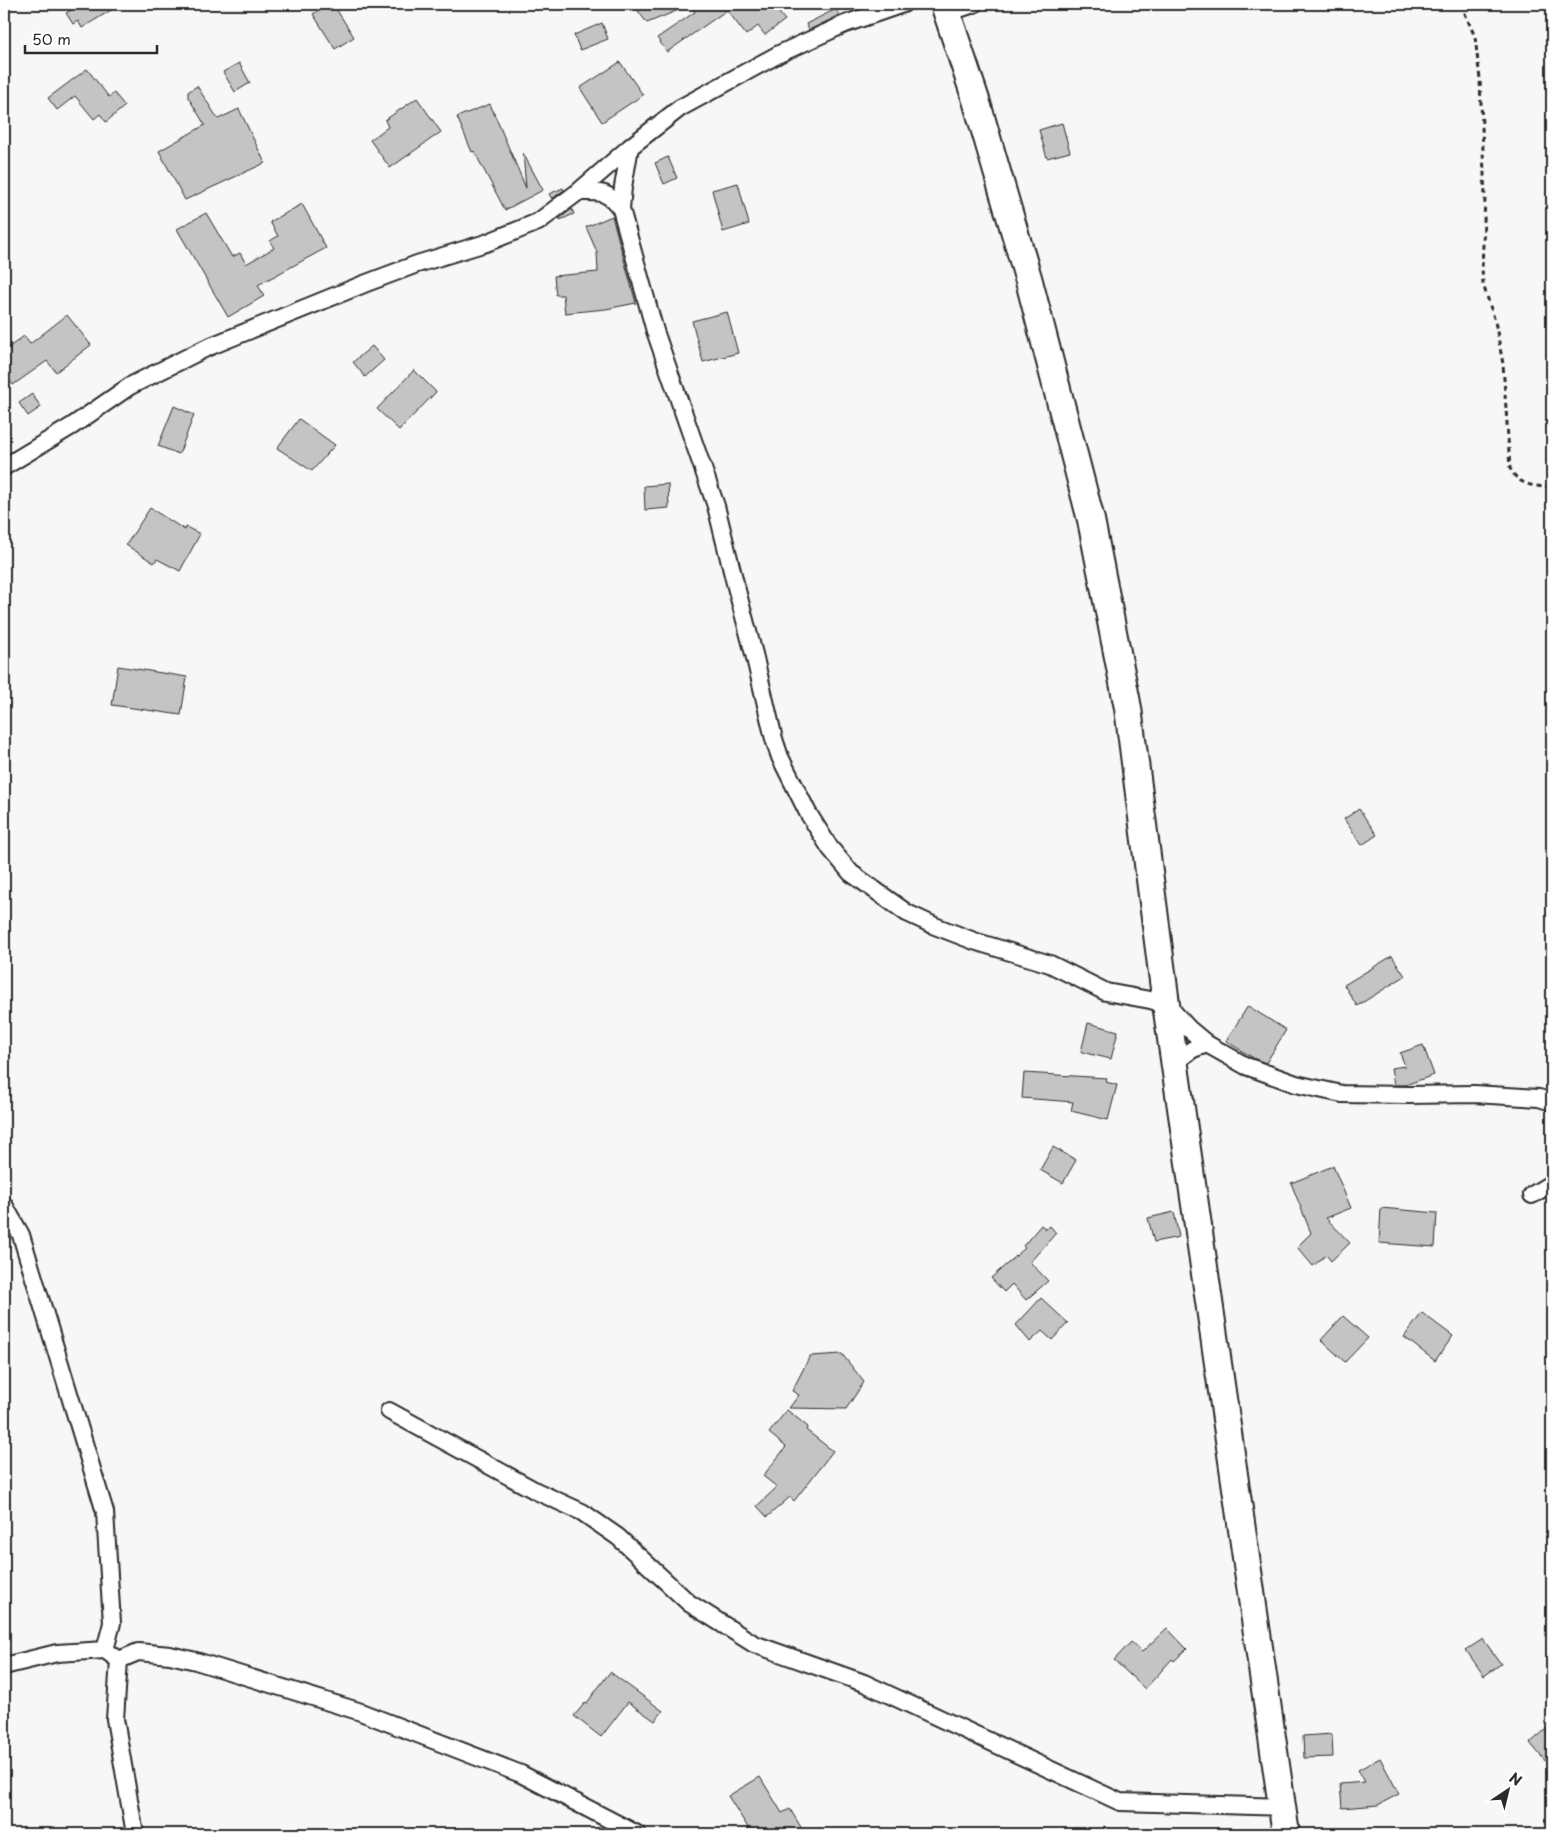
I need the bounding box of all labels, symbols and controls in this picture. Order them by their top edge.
scale bar [25,22,158,54]
text: 50 m [32,27,71,50]
north arrow [1484,1766,1534,1816]
text: N [1505,1767,1526,1791]

